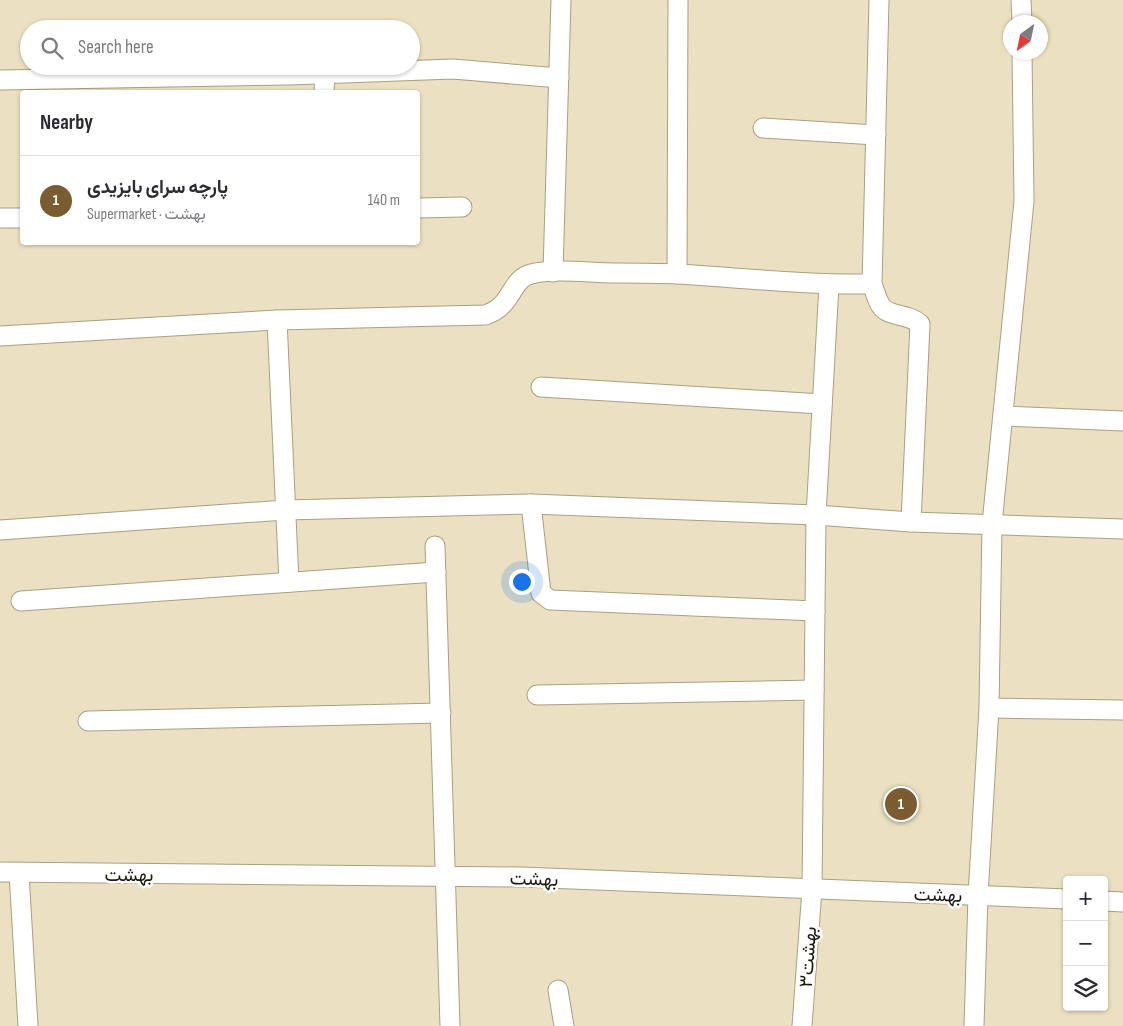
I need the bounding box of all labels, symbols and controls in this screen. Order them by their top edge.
north arrow [1003,15,1048,60]
search box [20,20,420,75]
icon: search [38,34,66,62]
text: Search here [78,36,154,59]
text: Nearby [40,110,93,135]
text: پارچه سرای بایزیدی [87,176,228,199]
text: 1 [53,191,59,210]
text: 140 m [368,191,400,210]
text: Supermarket · بهشت [87,205,206,224]
your location [509,569,535,595]
pin: 1 [885,785,917,823]
street label: بهشت [105,864,153,887]
street label: بهشت [509,867,559,892]
map controls [1063,876,1108,1011]
button: + [1063,876,1108,921]
street label: بهشت [913,883,963,908]
button: − [1063,921,1108,966]
street label: بهشت۳ [795,926,822,988]
button: layers [1063,966,1108,1011]

